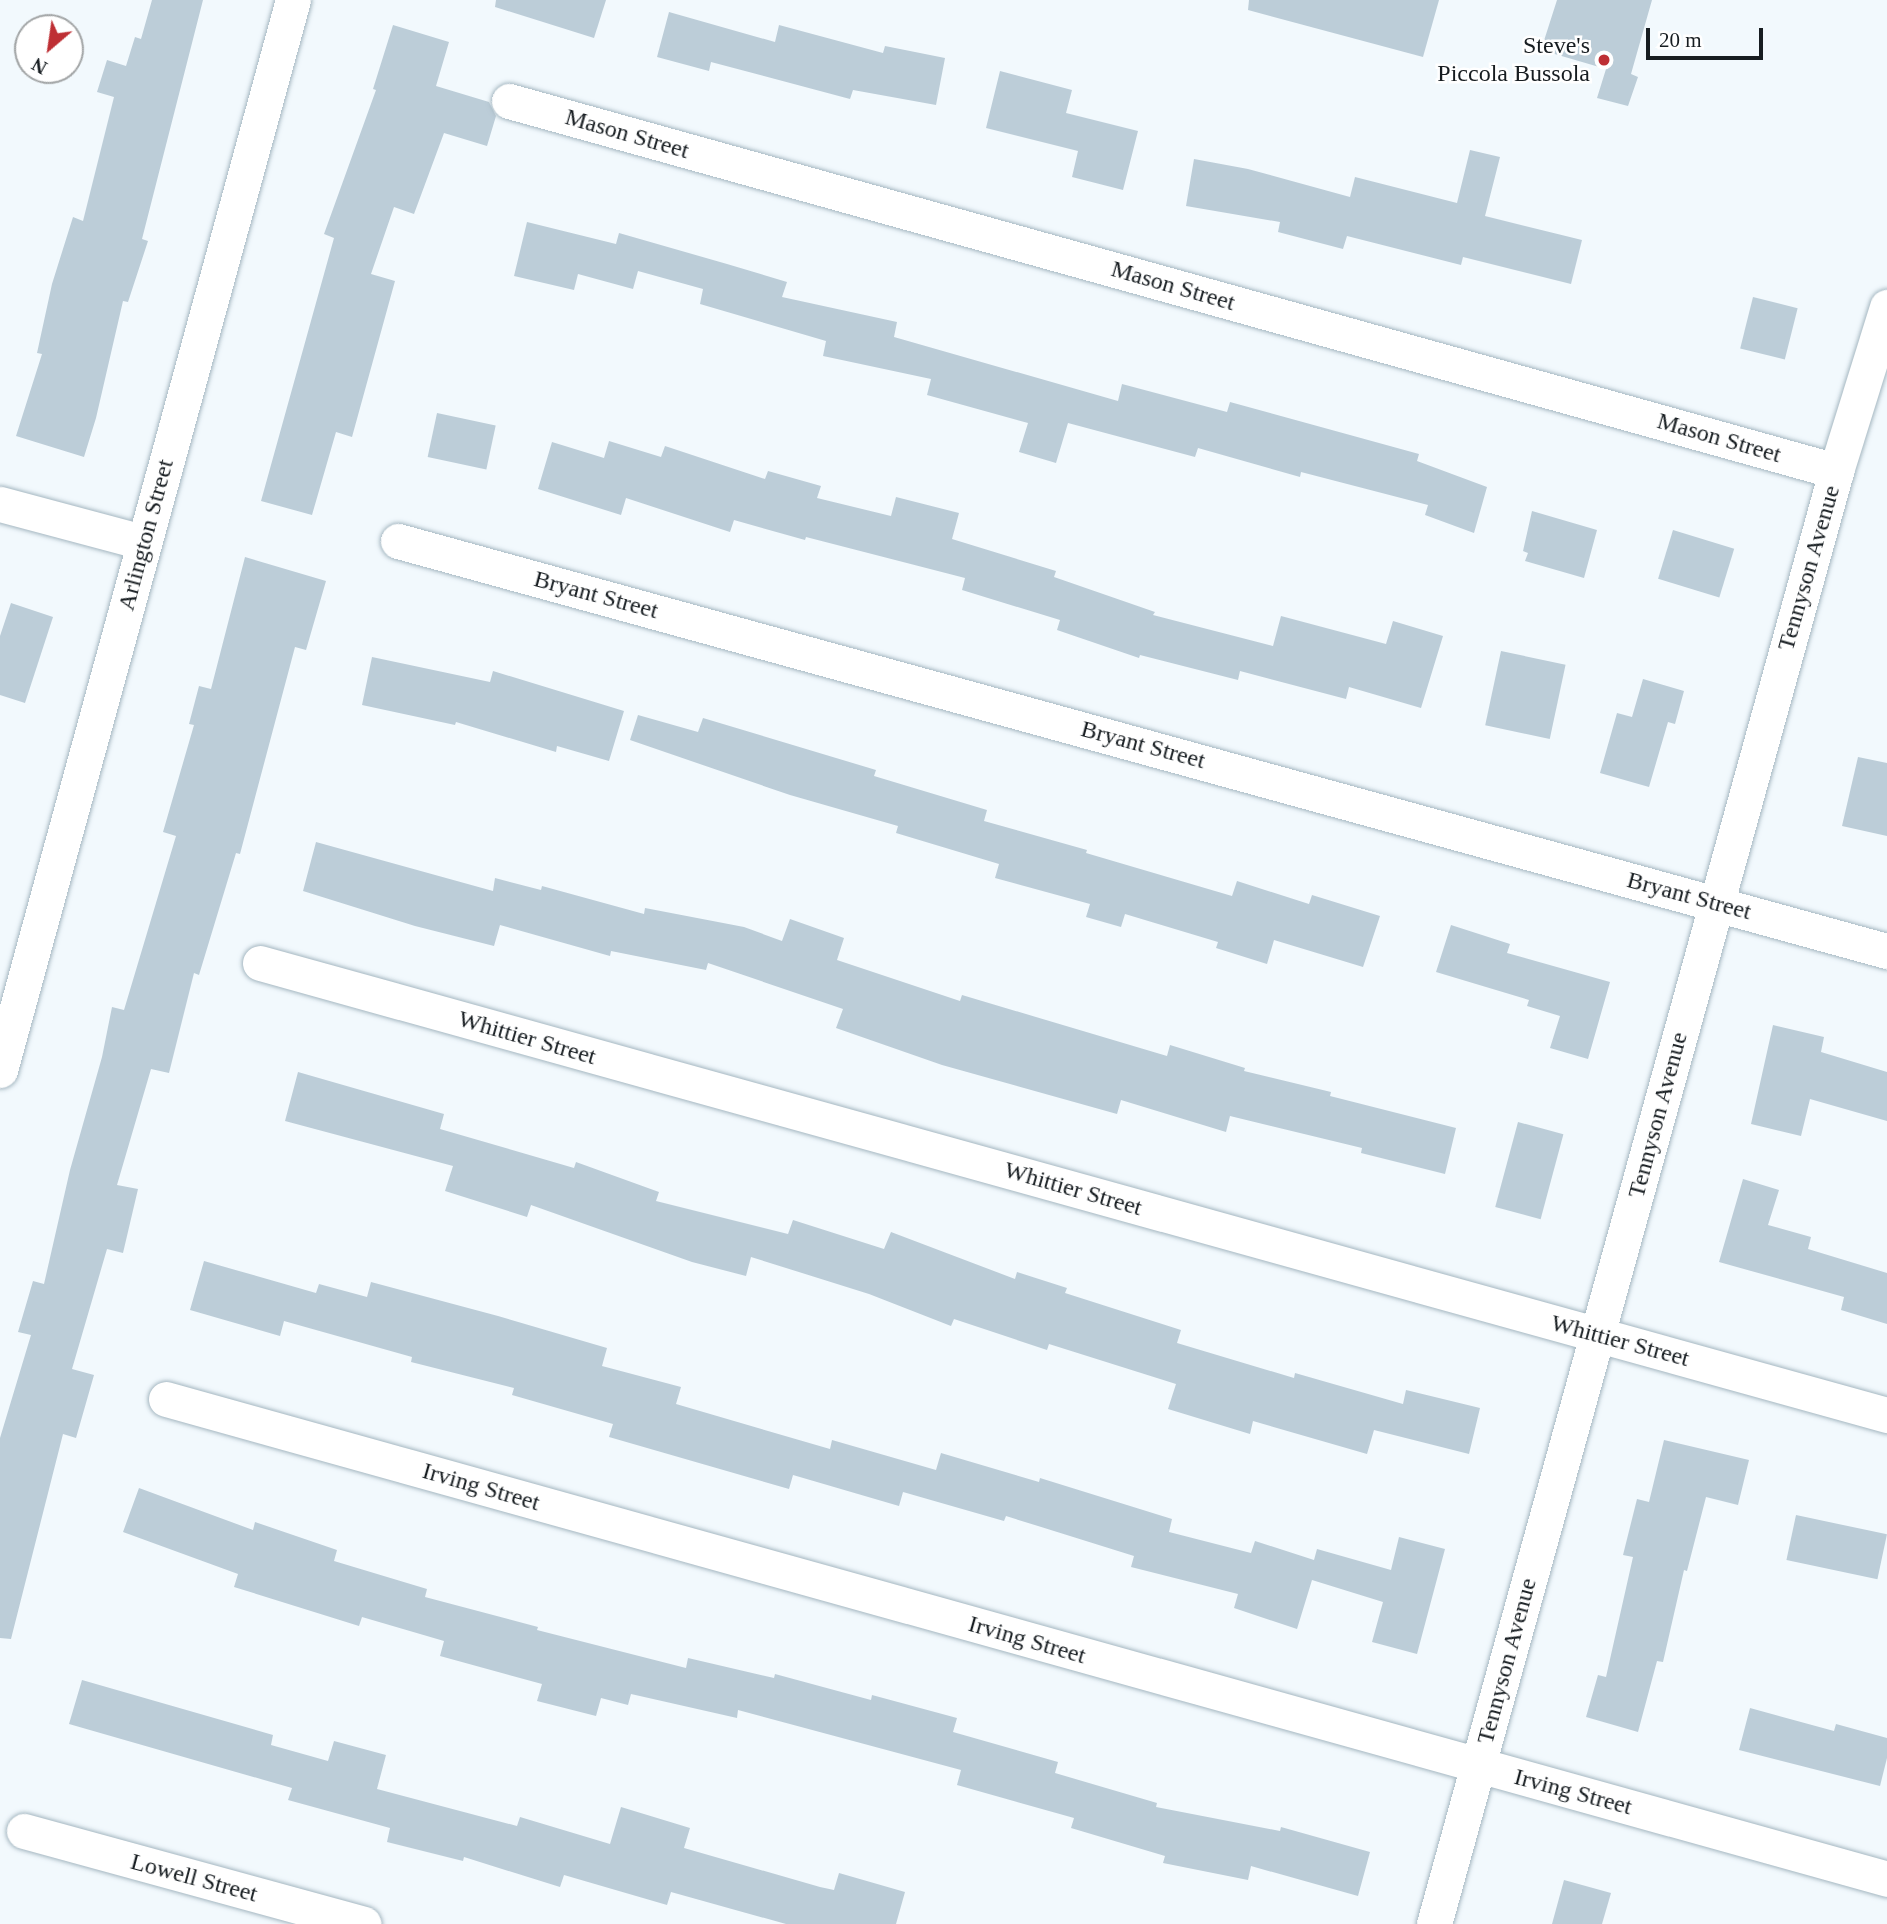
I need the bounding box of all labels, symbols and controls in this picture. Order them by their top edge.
north arrow [14,14,84,84]
scale bar [1649,14,1766,58]
text: 20 m [1659,28,1702,52]
place label: Steve's Piccola Bussola [1437,32,1590,88]
marker: Steve's Piccola Bussola [1596,52,1612,68]
text: N [28,54,51,79]
street label: Mason Street [562,103,692,165]
street label: Mason Street [1108,255,1238,317]
street label: Mason Street [1654,407,1784,469]
street label: Arlington Street [112,456,180,614]
street label: Tennyson Avenue [1771,481,1847,655]
street label: Bryant Street [531,565,661,625]
street label: Bryant Street [1078,715,1208,775]
street label: Bryant Street [1624,866,1754,926]
street label: Whittier Street [455,1005,599,1071]
street label: Tennyson Avenue [1622,1028,1694,1202]
street label: Whittier Street [1001,1156,1145,1222]
street label: Whittier Street [1548,1309,1692,1373]
street label: Irving Street [419,1457,543,1517]
street label: Tennyson Avenue [1471,1574,1543,1748]
street label: Irving Street [965,1610,1089,1670]
street label: Irving Street [1511,1762,1635,1822]
street label: Lowell Street [128,1847,260,1909]

